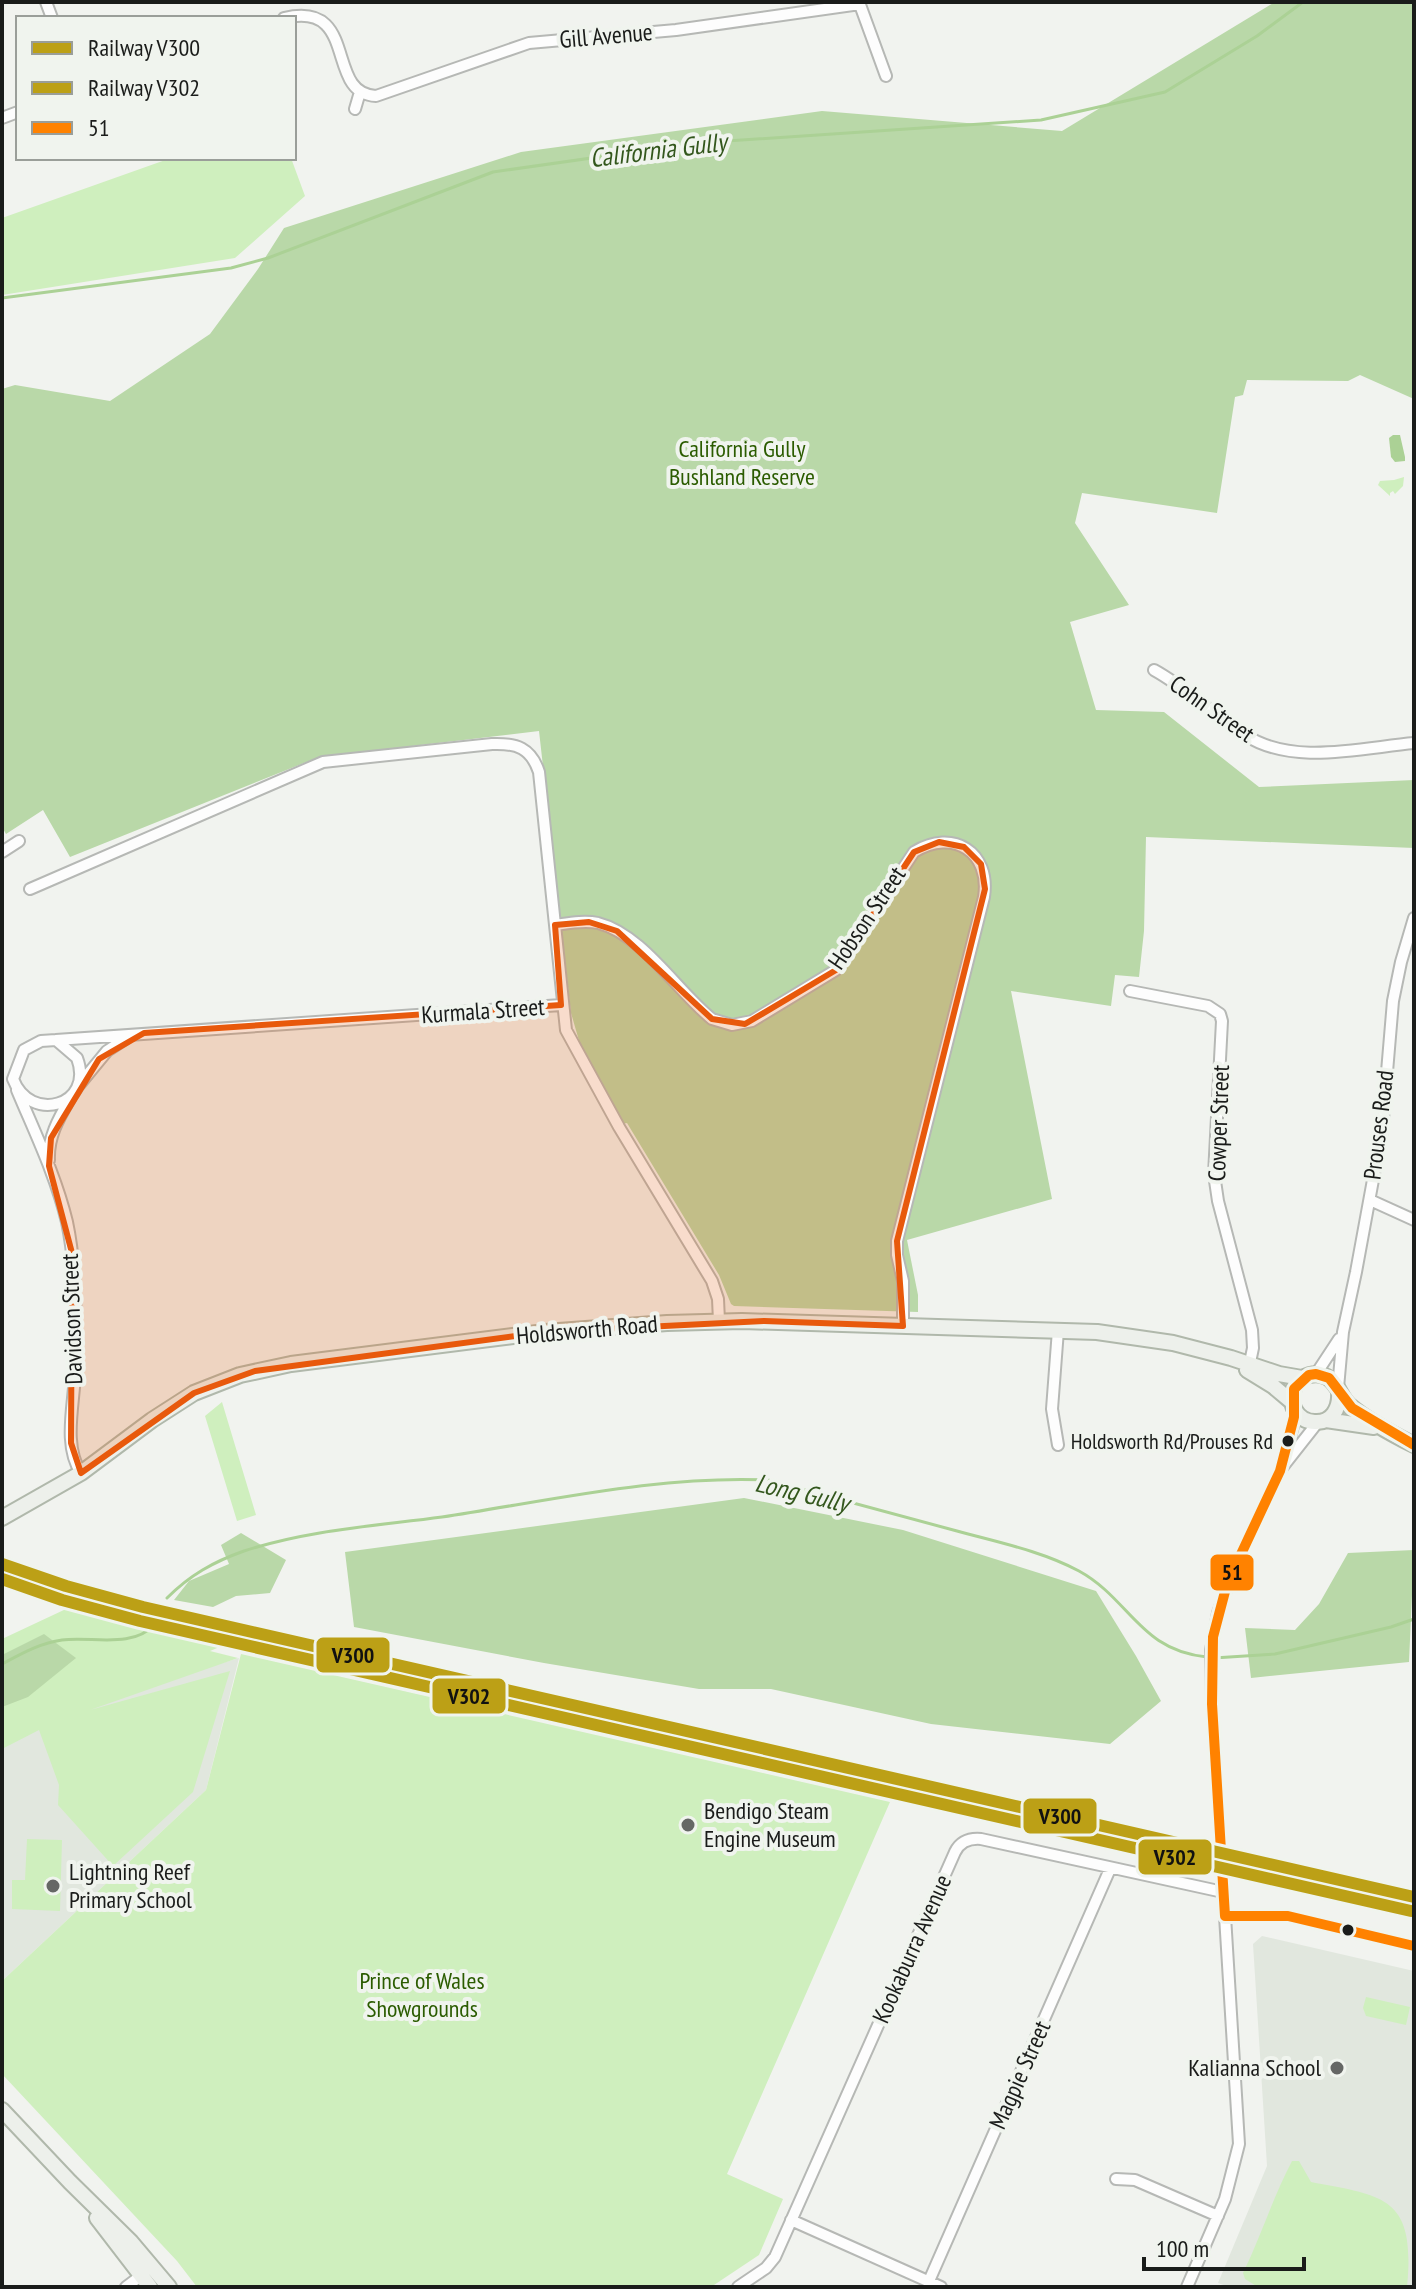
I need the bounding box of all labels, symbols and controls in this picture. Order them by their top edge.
legend [16,16,296,160]
street label: Gill Avenue [558,16,654,55]
text: Railway V300 [88,32,200,63]
text: Railway V302 [88,72,200,103]
text: 51 [88,112,110,143]
water label: California Gully [588,124,731,174]
park label: California Gully Bushland Reserve [669,433,815,492]
street label: Cohn Street [1164,668,1261,749]
street label: Hobson Street [821,860,912,975]
street label: Kurmala Street [420,991,546,1030]
street label: Cowper Street [1201,1064,1236,1182]
street label: Prouses Road [1356,1069,1401,1181]
street label: Davidson Street [54,1253,89,1385]
street label: Holdsworth Road [515,1308,659,1351]
place label: Holdsworth Rd/Prouses Rd [1071,1427,1273,1455]
marker: Holdsworth Rd/Prouses Rd [1280,1433,1296,1449]
water label: Long Gully [752,1466,855,1520]
line badge: 51 [1209,1553,1255,1592]
text: 51 [1221,1558,1243,1586]
line badge: V300 [315,1636,391,1674]
text: V300 [331,1641,374,1669]
line badge: V302 [431,1677,507,1715]
text: V302 [447,1682,490,1710]
place label: Bendigo Steam Engine Museum [704,1795,836,1854]
line badge: V300 [1022,1797,1098,1835]
text: V300 [1038,1802,1081,1830]
marker: Bendigo Steam Engine Museum [679,1816,697,1834]
line badge: V302 [1137,1838,1213,1876]
text: V302 [1153,1843,1196,1871]
place label: Lightning Reef Primary School [69,1856,192,1915]
street label: Kookaburra Avenue [865,1870,958,2028]
marker: Lightning Reef Primary School [44,1877,62,1895]
unlabelled marker [1340,1922,1356,1938]
park label: Prince of Wales Showgrounds [359,1965,485,2024]
street label: Magpie Street [982,2015,1057,2134]
place label: Kalianna School [1188,2052,1321,2083]
marker: Kalianna School [1328,2059,1346,2077]
scale bar [1144,2221,1304,2271]
text: 100 m [1156,2233,1209,2264]

